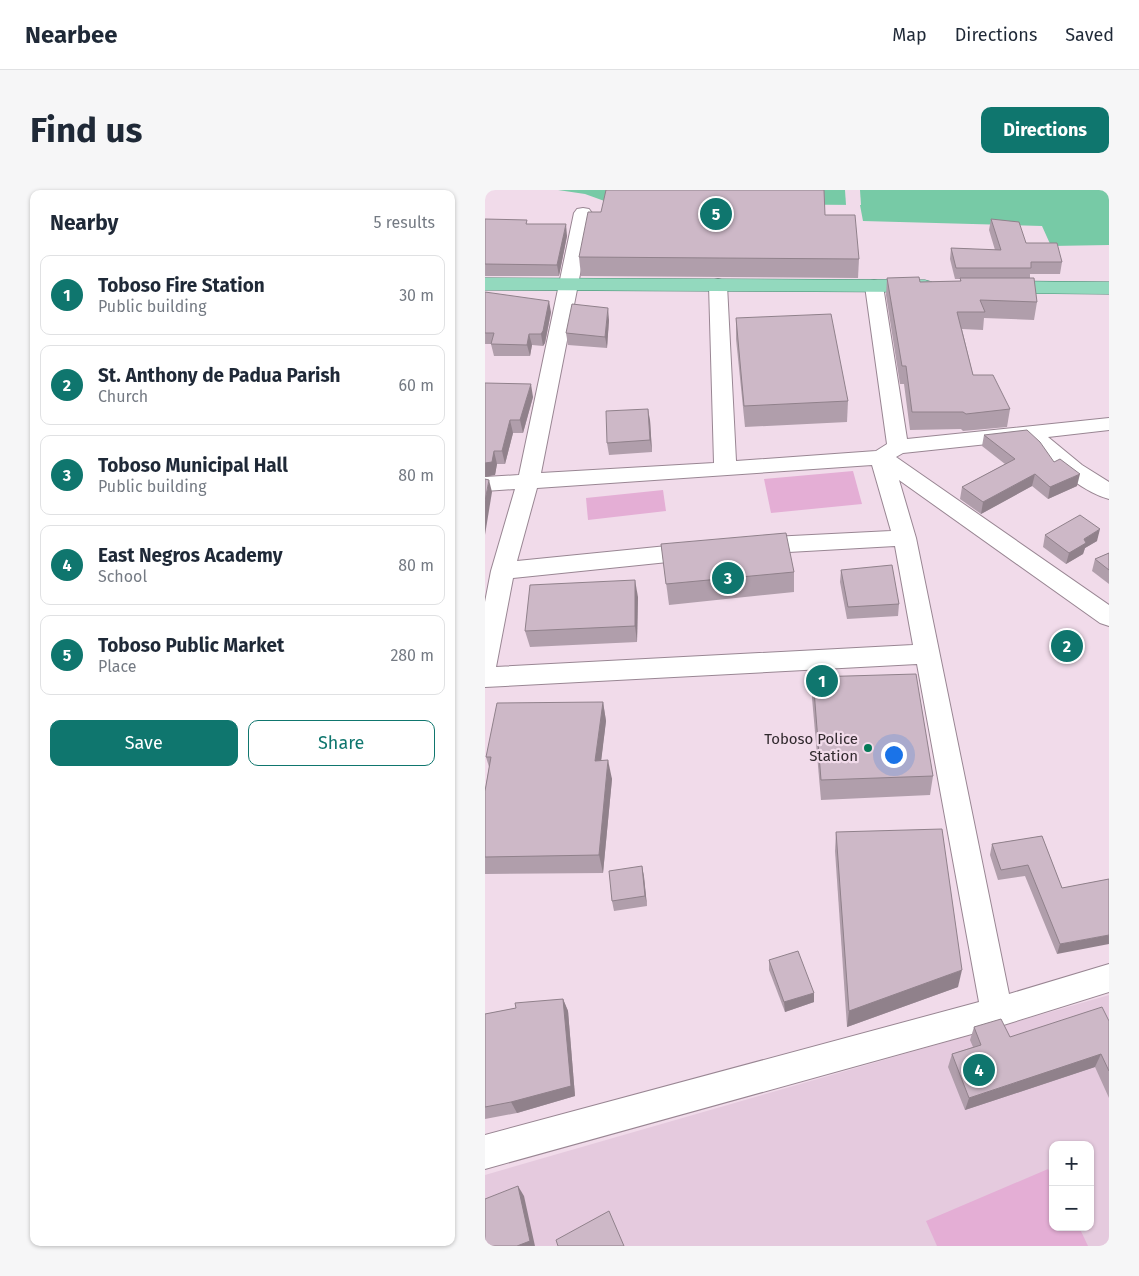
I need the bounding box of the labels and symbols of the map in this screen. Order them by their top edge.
pin: 5 [700,195,732,233]
pin: 3 [712,559,744,597]
pin: 2 [1051,627,1083,665]
pin: 1 [806,662,838,700]
place label: Toboso Police Station [764,730,858,765]
marker: Toboso Police Station [862,742,874,754]
your location [881,742,907,768]
pin: 4 [963,1051,995,1089]

